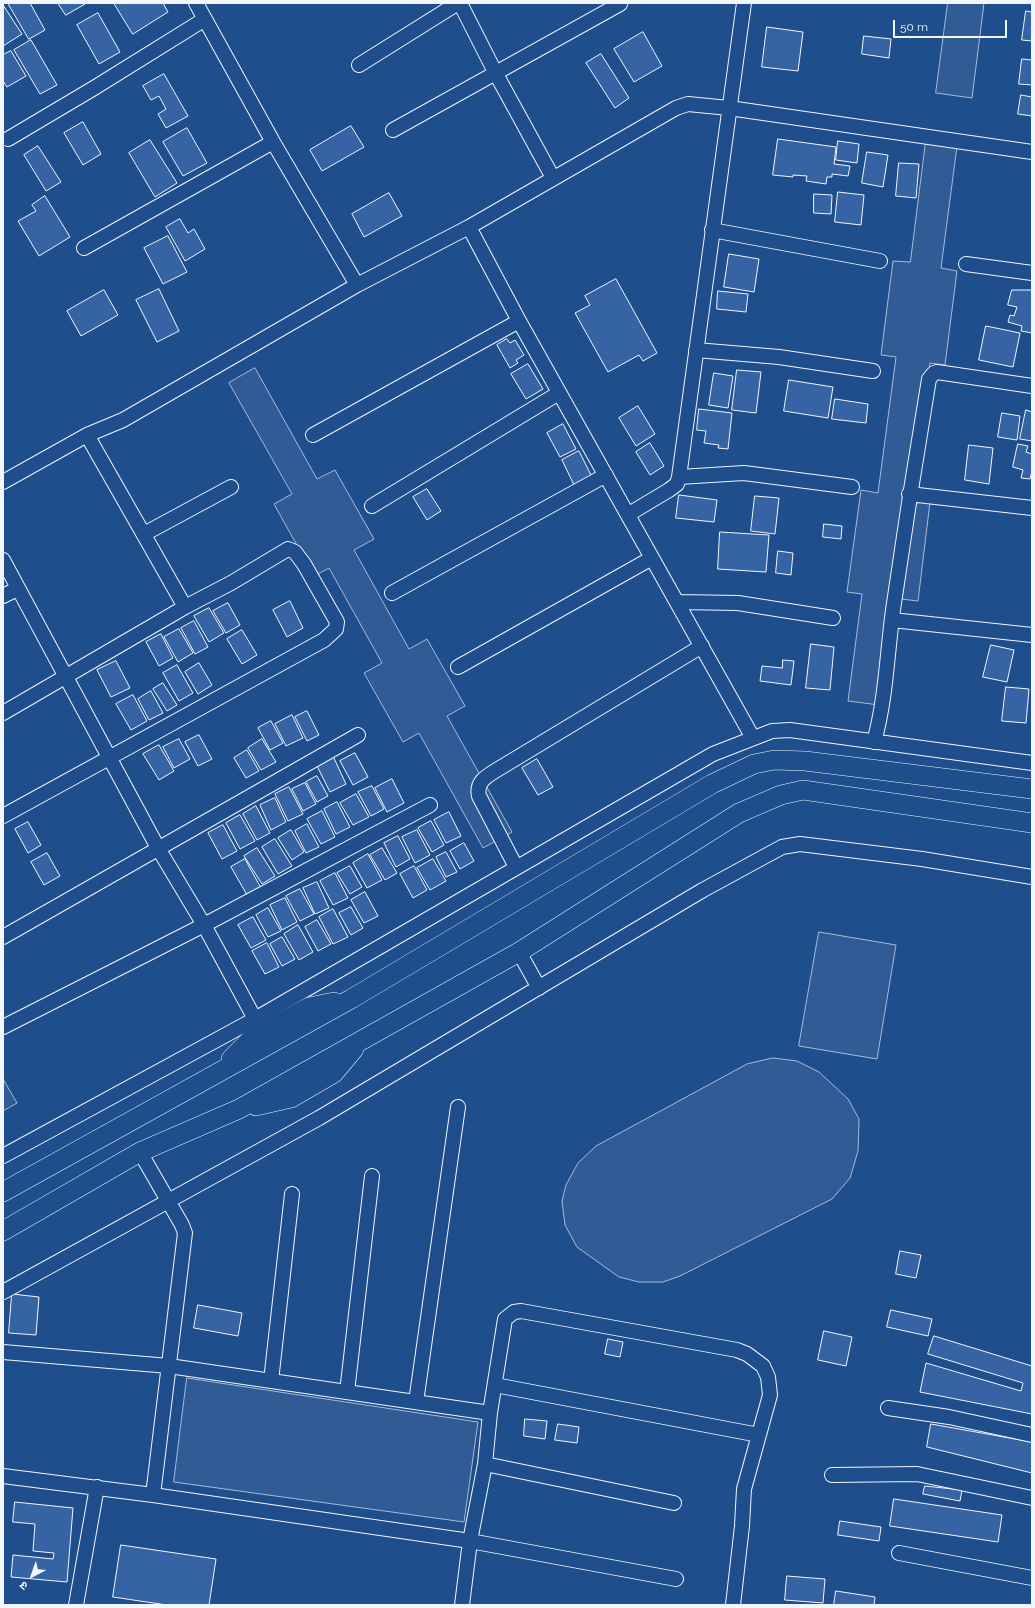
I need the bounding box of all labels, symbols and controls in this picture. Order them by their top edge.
scale bar [895,12,1009,38]
text: 50 m [900,20,928,34]
north arrow [12,1556,52,1596]
text: उ [17,1578,30,1592]

